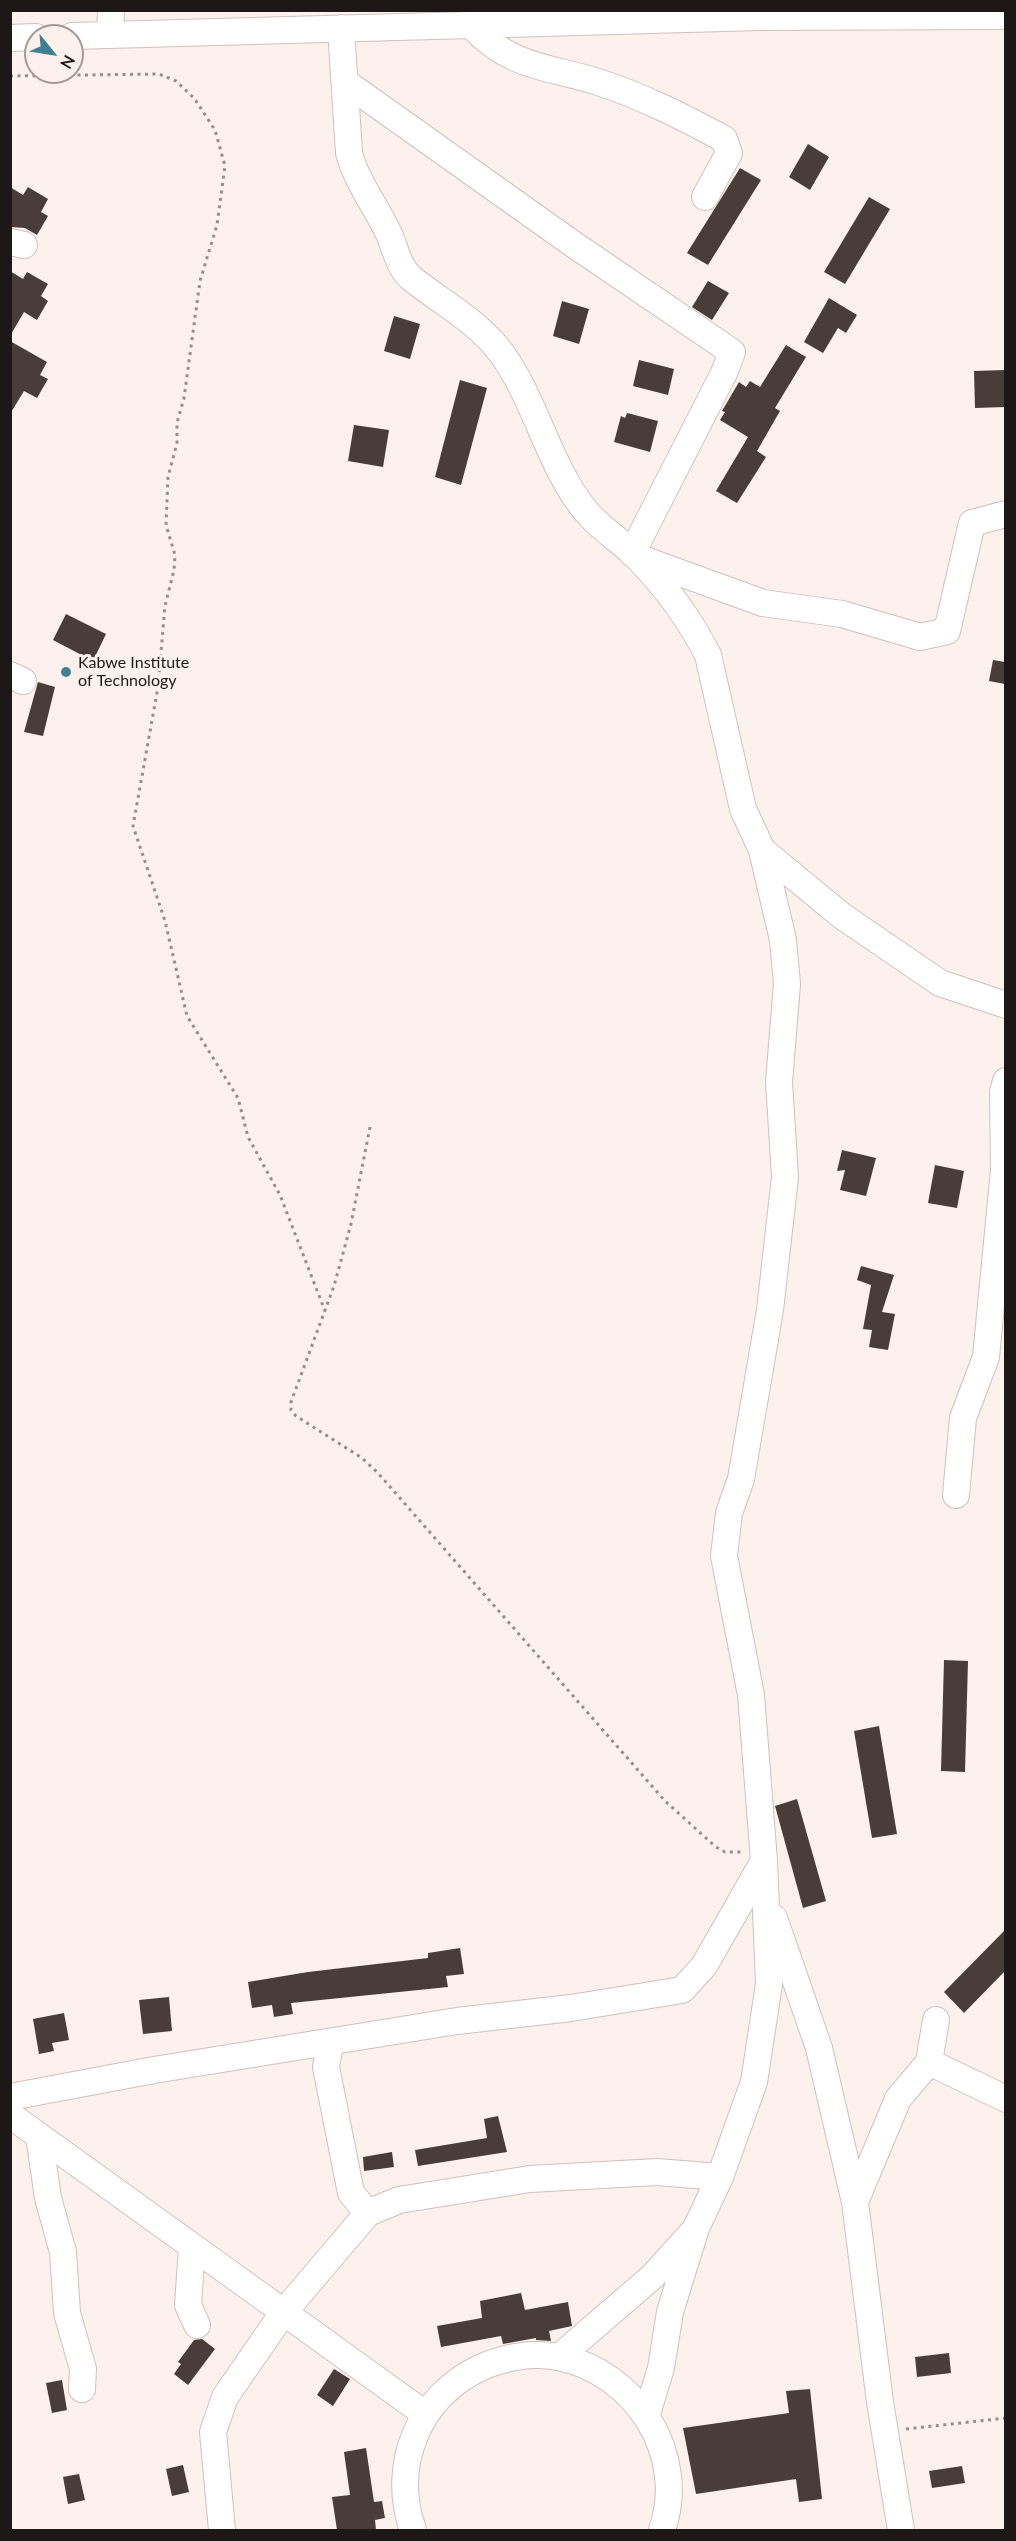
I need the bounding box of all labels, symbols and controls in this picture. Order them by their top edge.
north arrow [24,24,84,84]
text: N [57,52,80,72]
place label: Kabwe Institute of Technology [78,653,189,691]
marker: Kabwe Institute of Technology [59,665,73,679]

